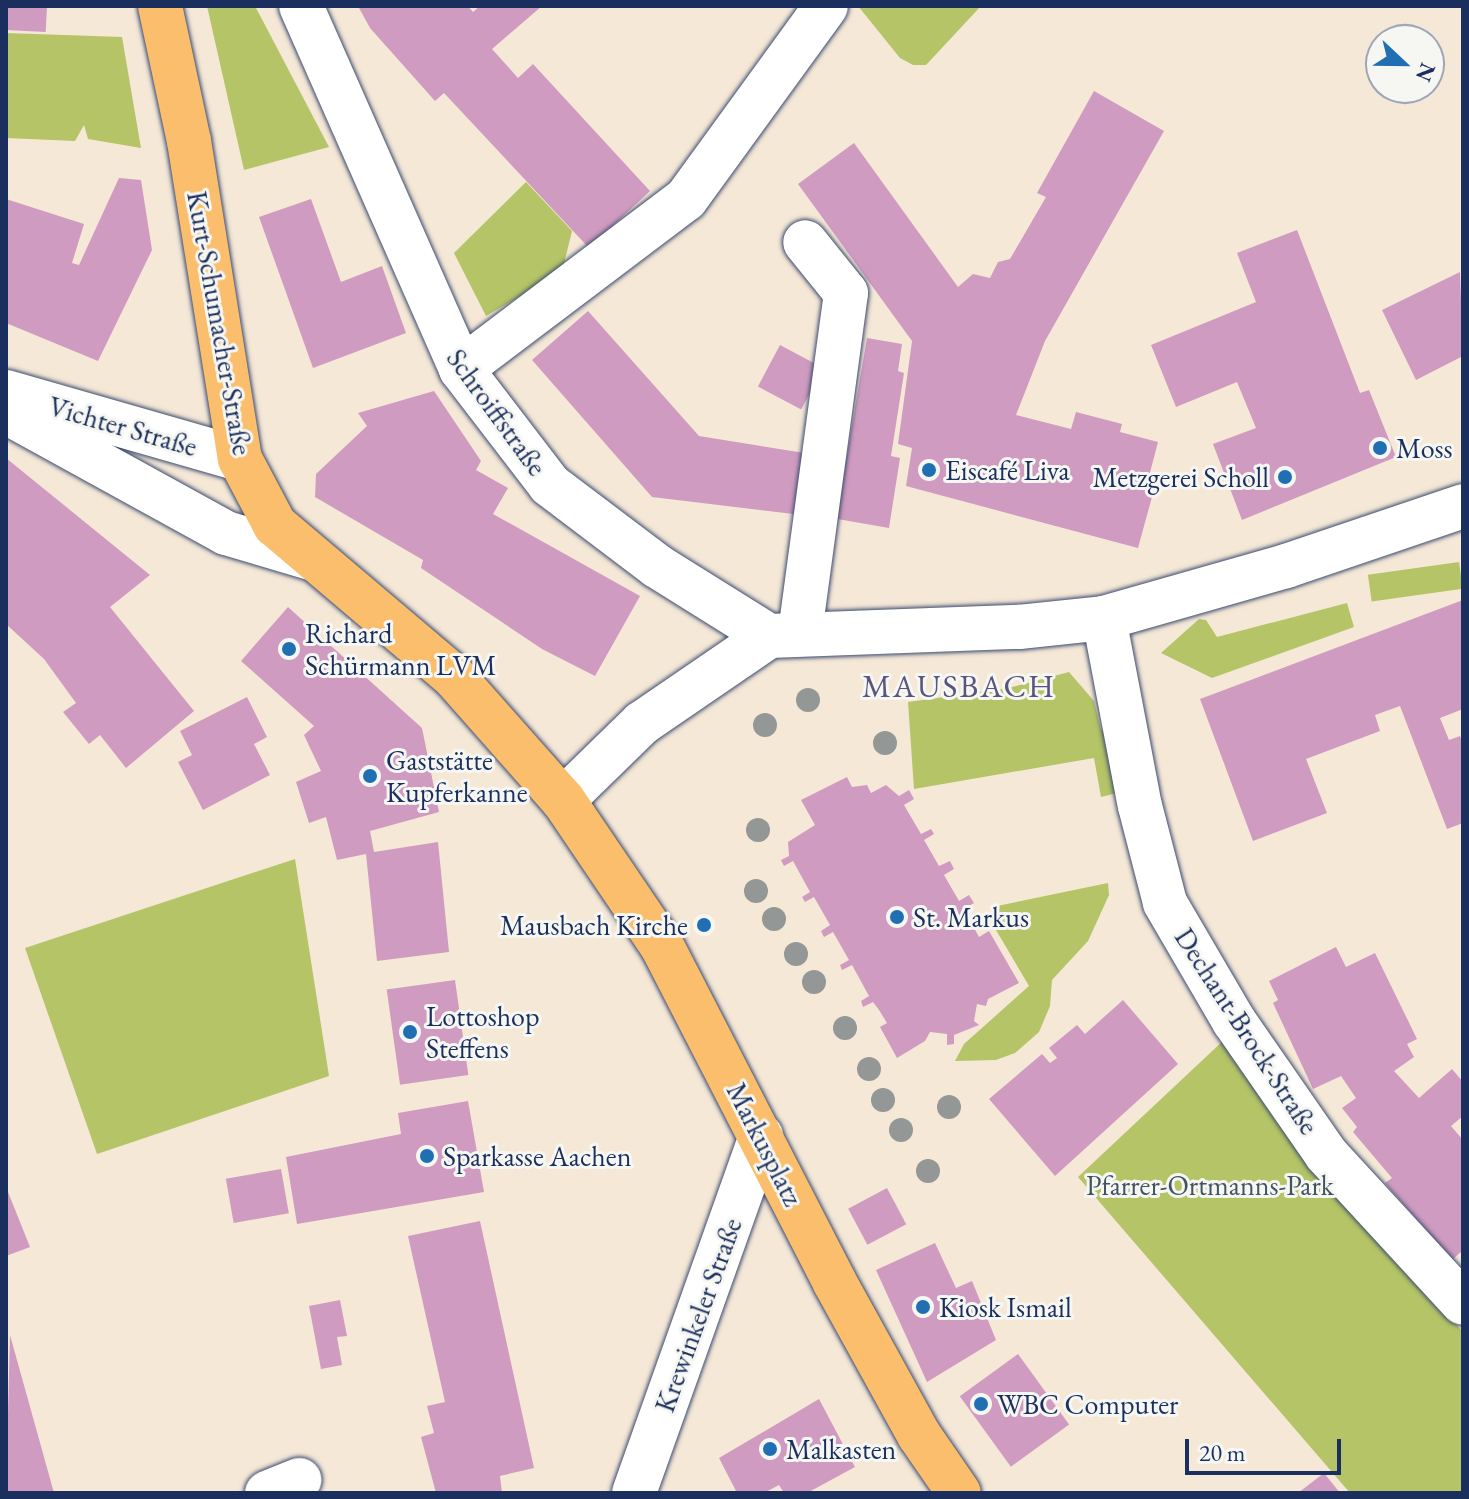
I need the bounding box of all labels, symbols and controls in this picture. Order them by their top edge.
north arrow [1365,24,1445,104]
text: N [1409,59,1443,86]
street label: Kurt-Schumacher-Straße [180,188,260,458]
street label: Schroiffstraße [440,342,554,482]
street label: Vichter Straße [45,389,201,463]
place label: Moss [1396,431,1453,465]
marker: Moss [1371,439,1389,457]
place label: Eiscafé Liva [945,453,1070,487]
place label: Metzgerei Scholl [1093,460,1269,494]
marker: Eiscafé Liva [920,461,938,479]
marker: Metzgerei Scholl [1276,468,1294,486]
place label: Richard Schürmann LVM [305,616,496,682]
marker: Richard Schürmann LVM [280,640,298,658]
district label: MAUSBACH [862,667,1056,705]
place label: Gaststätte Kupferkanne [386,743,528,809]
marker: Gaststätte Kupferkanne [361,767,379,785]
place label: St. Markus [913,900,1029,934]
place label: Mausbach Kirche [500,908,688,942]
marker: St. Markus [888,908,906,926]
marker: Mausbach Kirche [695,916,713,934]
street label: Dechant-Brock-Straße [1168,922,1326,1140]
place label: Lottoshop Steffens [426,999,540,1065]
marker: Lottoshop Steffens [401,1023,419,1041]
street label: Markusplatz [720,1077,810,1211]
place label: Sparkasse Aachen [443,1139,631,1173]
marker: Sparkasse Aachen [418,1147,436,1165]
park label: Pfarrer-Ortmanns-Park [1086,1168,1334,1202]
street label: Krewinkeler Straße [647,1213,749,1417]
place label: Kiosk Ismail [939,1290,1072,1324]
marker: Kiosk Ismail [914,1298,932,1316]
place label: WBC Computer [997,1387,1178,1421]
marker: WBC Computer [972,1395,990,1413]
scale bar [1189,1423,1345,1473]
place label: Malkasten [786,1432,896,1466]
text: 20 m [1199,1437,1246,1468]
marker: Malkasten [761,1440,779,1458]

